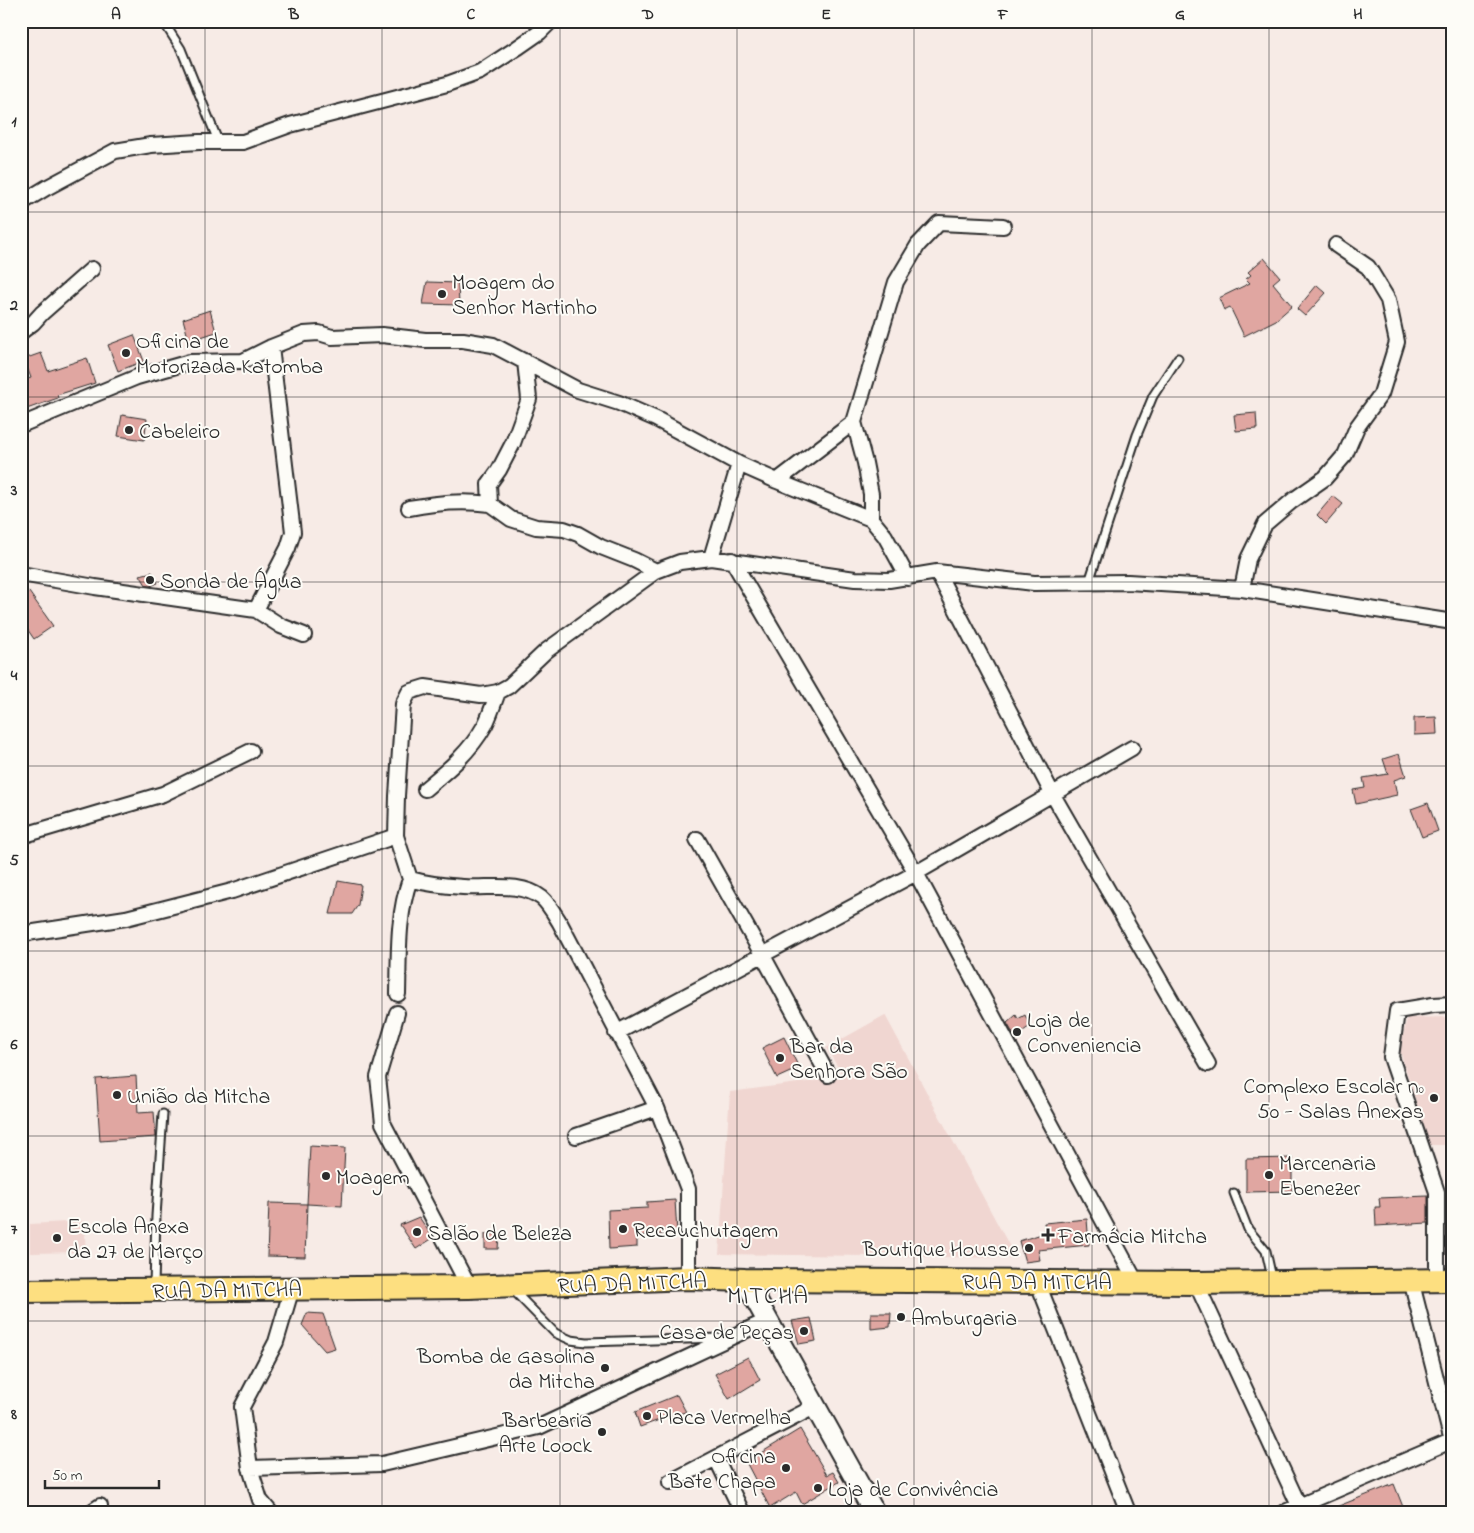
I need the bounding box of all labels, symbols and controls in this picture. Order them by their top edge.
text: A [111,3,121,27]
text: B [288,3,300,27]
text: C [467,3,476,27]
text: D [641,3,654,27]
text: E [821,3,831,27]
text: F [997,3,1009,27]
text: G [1175,3,1185,27]
text: H [1353,3,1363,27]
text: 1 [11,110,17,134]
place label: Moagem do Senhor Martinho [452,268,597,325]
marker: Moagem do Senhor Martinho [436,288,448,300]
text: 2 [9,294,18,318]
place label: Oficina de Motorizada Katomba [136,327,323,384]
marker: Oficina de Motorizada Katomba [120,347,132,359]
place label: Cabeleiro [139,417,220,449]
marker: Cabeleiro [123,424,135,436]
text: 3 [10,479,18,503]
place label: Sonda de Água [160,567,302,600]
marker: Sonda de Água [144,574,156,586]
text: 4 [10,664,18,688]
text: 5 [9,849,19,873]
place label: Loja de Conveniencia [1027,1006,1142,1063]
marker: Loja de Conveniencia [1011,1026,1023,1038]
place label: Bar da Senhora São [789,1032,908,1089]
text: 6 [9,1033,18,1057]
marker: Bar da Senhora São [774,1052,786,1064]
place label: Complexo Escolar nº 50 - Salas Anexas [1243,1072,1424,1129]
place label: União da Mitcha [127,1082,270,1114]
marker: União da Mitcha [111,1089,123,1101]
marker: Complexo Escolar nº 50 - Salas Anexas [1428,1092,1440,1104]
place label: Marcenaria Ebenezer [1279,1149,1376,1206]
place label: Moagem [336,1163,410,1196]
marker: Marcenaria Ebenezer [1263,1169,1275,1181]
marker: Moagem [320,1170,332,1182]
place label: Escola Anexa da 27 de Março [67,1212,203,1269]
place label: Recauchutagem [633,1216,778,1249]
text: 7 [11,1218,18,1242]
place label: Salão de Beleza [427,1219,572,1251]
place label: Farmácia Mitcha [1057,1222,1207,1254]
marker: Recauchutagem [617,1223,629,1235]
marker: Salão de Beleza [411,1226,423,1238]
marker: Farmácia Mitcha [1042,1229,1054,1241]
marker: Escola Anexa da 27 de Março [51,1232,63,1244]
place label: Boutique Housse [862,1235,1019,1267]
marker: Boutique Housse [1023,1242,1035,1254]
street label: RUA DA MITCHA [557,1266,708,1304]
street label: RUA DA MITCHA [962,1268,1112,1300]
street label: RUA DA MITCHA [152,1275,302,1309]
district label: MITCHA [727,1280,809,1315]
place label: Amburgaria [911,1304,1017,1337]
marker: Amburgaria [895,1311,907,1323]
place label: Casa de Peças [660,1318,794,1350]
marker: Casa de Peças [798,1325,810,1337]
place label: Bomba de Gasolina da Mitcha [416,1342,595,1399]
marker: Bomba de Gasolina da Mitcha [599,1362,611,1374]
text: 8 [10,1403,17,1427]
place label: Placa Vermelha [657,1403,791,1435]
place label: Barbearia Arte Loock [498,1406,592,1463]
marker: Placa Vermelha [641,1410,653,1422]
marker: Barbearia Arte Loock [596,1426,608,1438]
place label: Oficina Bate Chapa [667,1442,776,1499]
scale bar [45,1458,159,1490]
marker: Oficina Bate Chapa [780,1462,792,1474]
text: 50 m [52,1465,83,1487]
place label: Loja de Convivência [828,1475,998,1507]
marker: Loja de Convivência [812,1482,824,1494]

